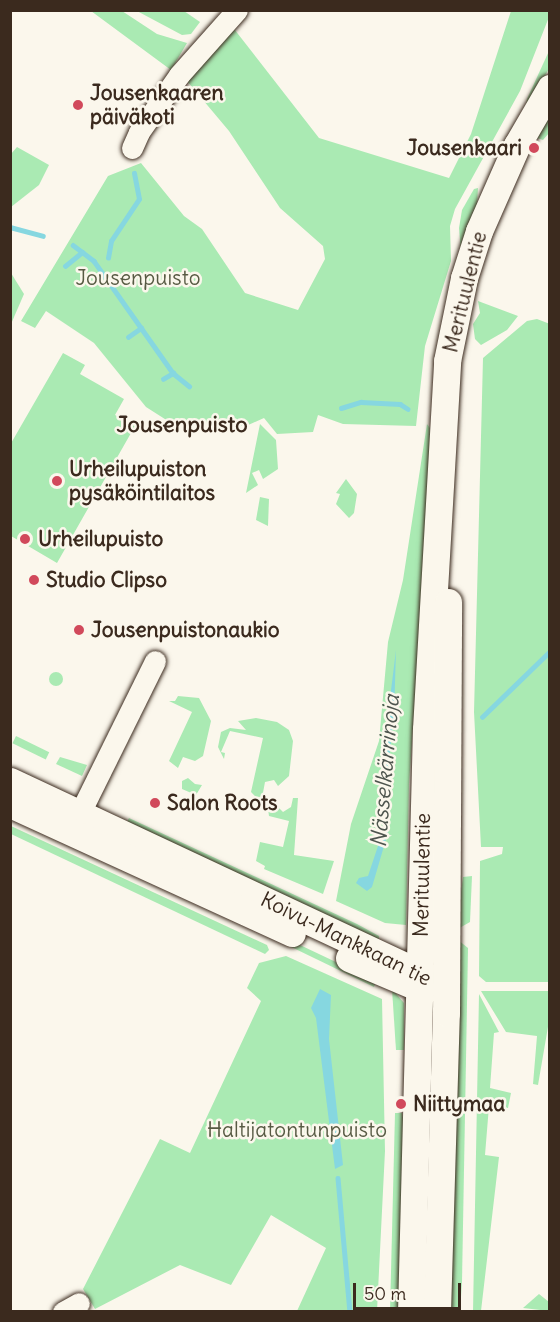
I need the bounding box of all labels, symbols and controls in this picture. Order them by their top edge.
place label: Jousenkaaren päiväkoti [90,80,224,130]
marker: Jousenkaaren päiväkoti [71,98,85,112]
place label: Jousenkaari [407,135,522,161]
marker: Jousenkaari [527,141,541,155]
street label: Merituulentie [438,229,492,355]
park label: Jousenpuisto [75,265,201,291]
district label: Jousenpuisto [116,412,248,438]
place label: Urheilupuiston pysäköintilaitos [69,456,215,506]
marker: Urheilupuiston pysäköintilaitos [50,474,64,488]
place label: Urheilupuisto [38,526,163,552]
marker: Urheilupuisto [16,530,34,548]
place label: Studio Clipso [46,567,167,593]
marker: Studio Clipso [27,573,41,587]
place label: Jousenpuistonaukio [91,617,280,643]
marker: Jousenpuistonaukio [72,623,86,637]
water label: Nässelkärrinoja [365,693,405,849]
place label: Salon Roots [167,790,278,816]
marker: Salon Roots [148,796,162,810]
street label: Merituulentie [408,813,436,937]
street label: Koivu-Mankkaan tie [257,887,435,991]
place label: Niittymaa [413,1091,505,1117]
marker: Niittymaa [394,1097,408,1111]
park label: Haltijatontunpuisto [207,1117,387,1143]
scale bar [356,1271,464,1309]
text: 50 m [364,1282,406,1305]

